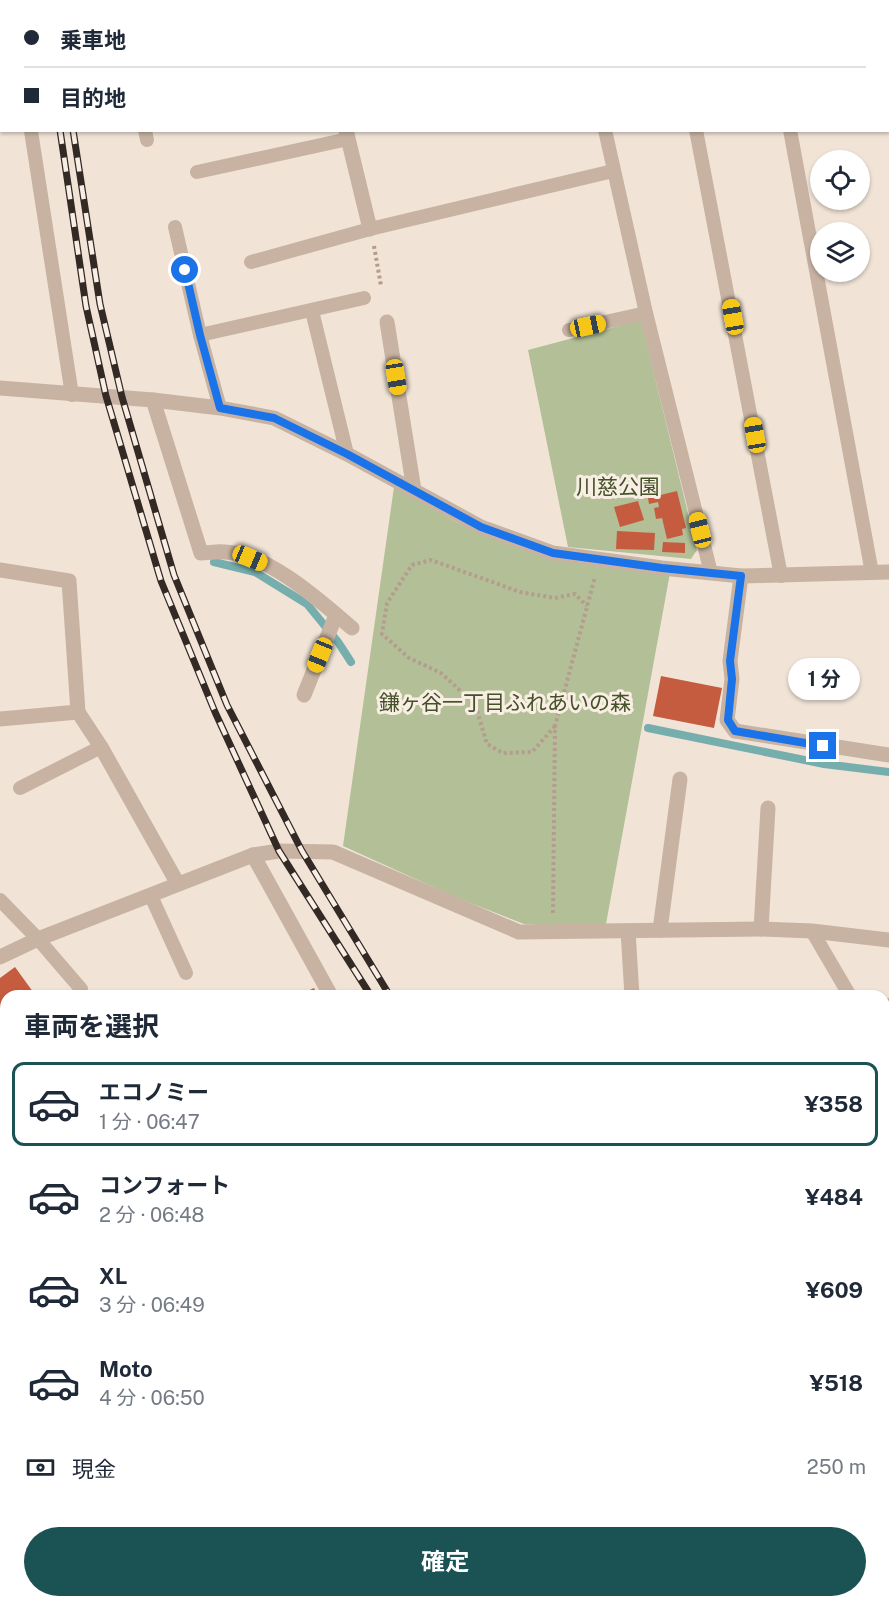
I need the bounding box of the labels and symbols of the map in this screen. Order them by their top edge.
route start [171,256,198,283]
car [721,298,745,336]
car [569,313,607,339]
car [384,358,408,396]
car [743,416,767,454]
park label: 川慈公園 [576,474,660,499]
car [687,510,713,550]
car [230,543,270,573]
car [305,635,335,675]
callout: 1 分 [787,659,859,701]
park label: 鎌ヶ谷一丁目ふれあいの森 [379,690,631,715]
route end [809,732,836,759]

